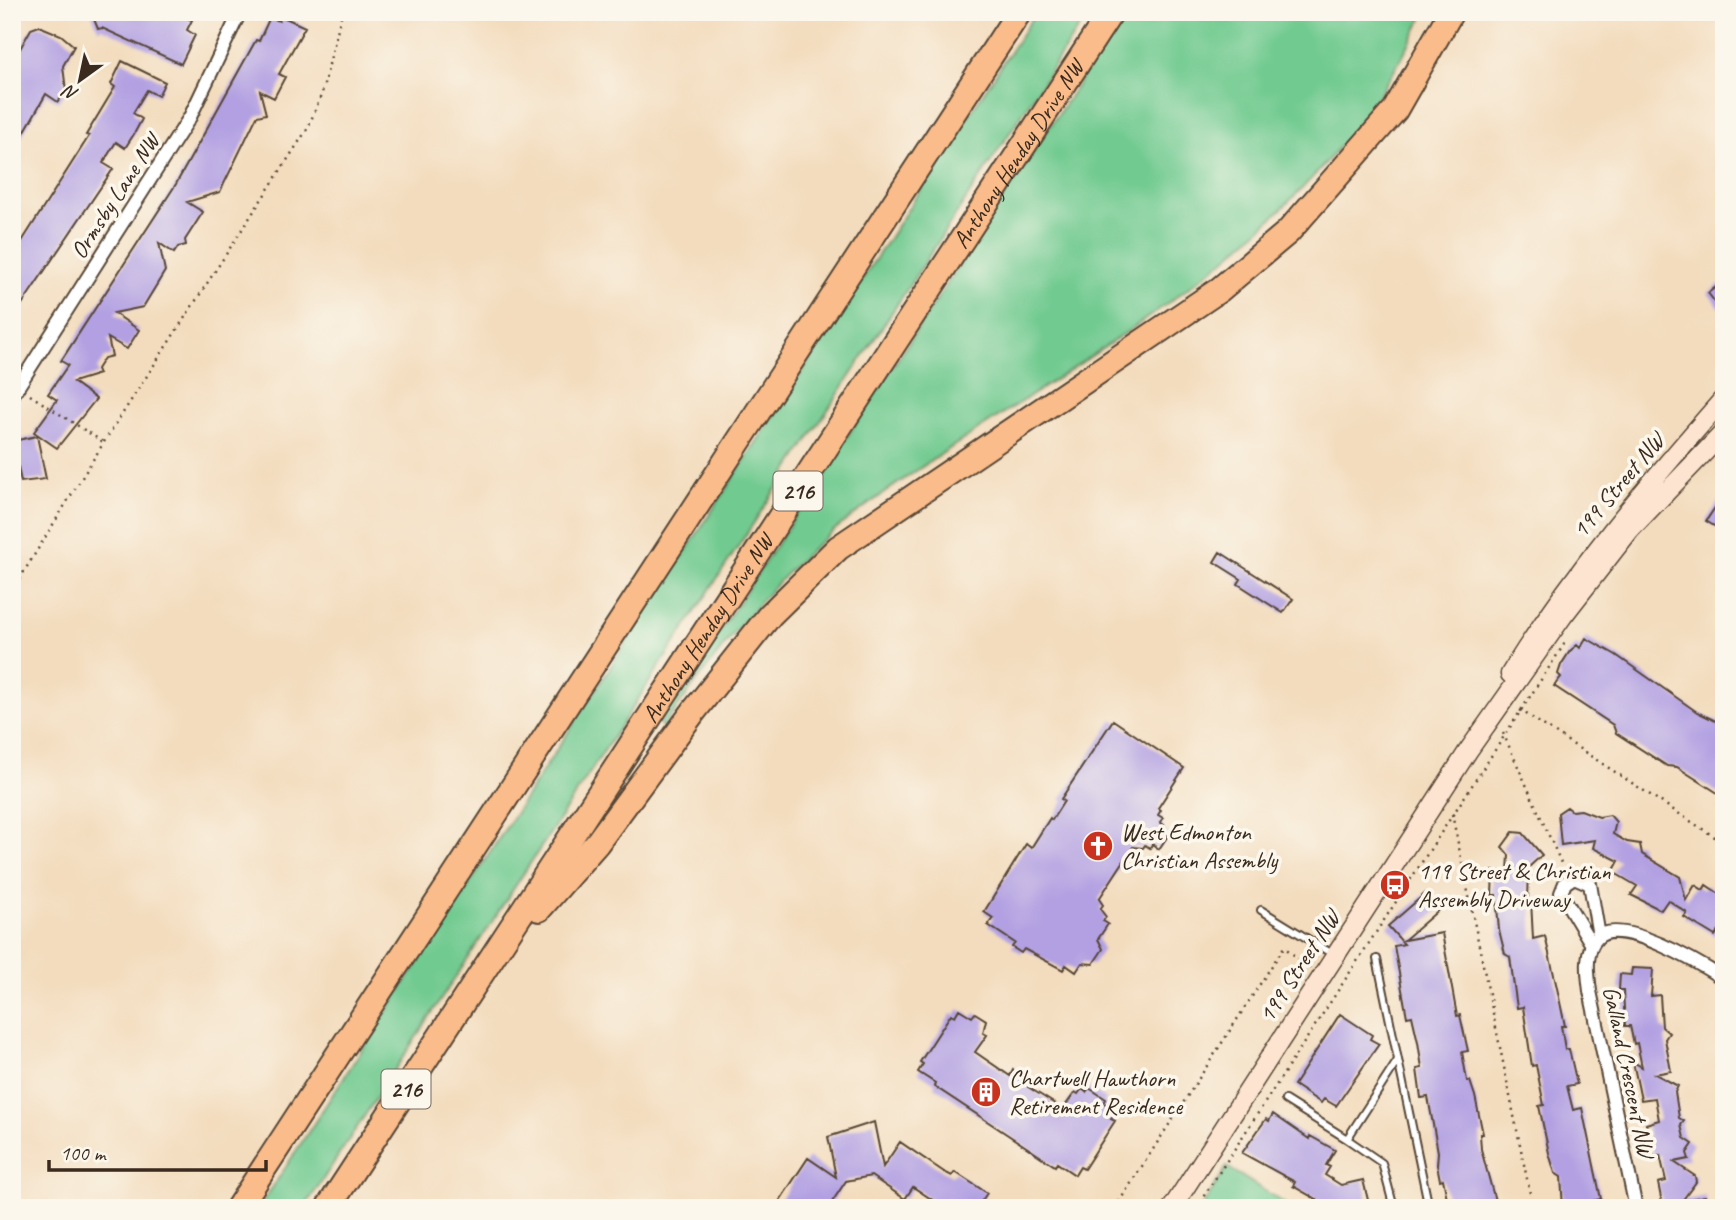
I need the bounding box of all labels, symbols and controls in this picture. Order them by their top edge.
north arrow [46,46,116,116]
street label: Anthony Henday Drive NW [946,52,1092,254]
text: N [57,78,83,107]
street label: Ormsby Lane NW [63,125,168,264]
street label: 199 Street NW [1565,424,1672,544]
road number: 216 [774,471,822,510]
street label: Anthony Henday Drive NW [635,526,782,728]
place label: West Edmonton Christian Assembly [1121,817,1279,875]
church icon: West Edmonton Christian Assembly [1081,829,1115,863]
place label: 119 Street & Christian Assembly Driveway [1418,856,1611,914]
bus stop icon: 119 Street & Christian Assembly Driveway [1378,868,1412,902]
street label: 199 Street NW [1252,902,1348,1028]
street label: Galland Crescent NW [1596,984,1662,1163]
place label: Chartwell Hawthorn Retirement Residence [1009,1063,1184,1121]
road number: 216 [382,1070,430,1108]
building icon: Chartwell Hawthorn Retirement Residence [969,1075,1003,1109]
scale bar [49,1129,266,1173]
text: 100 m [60,1140,107,1166]

